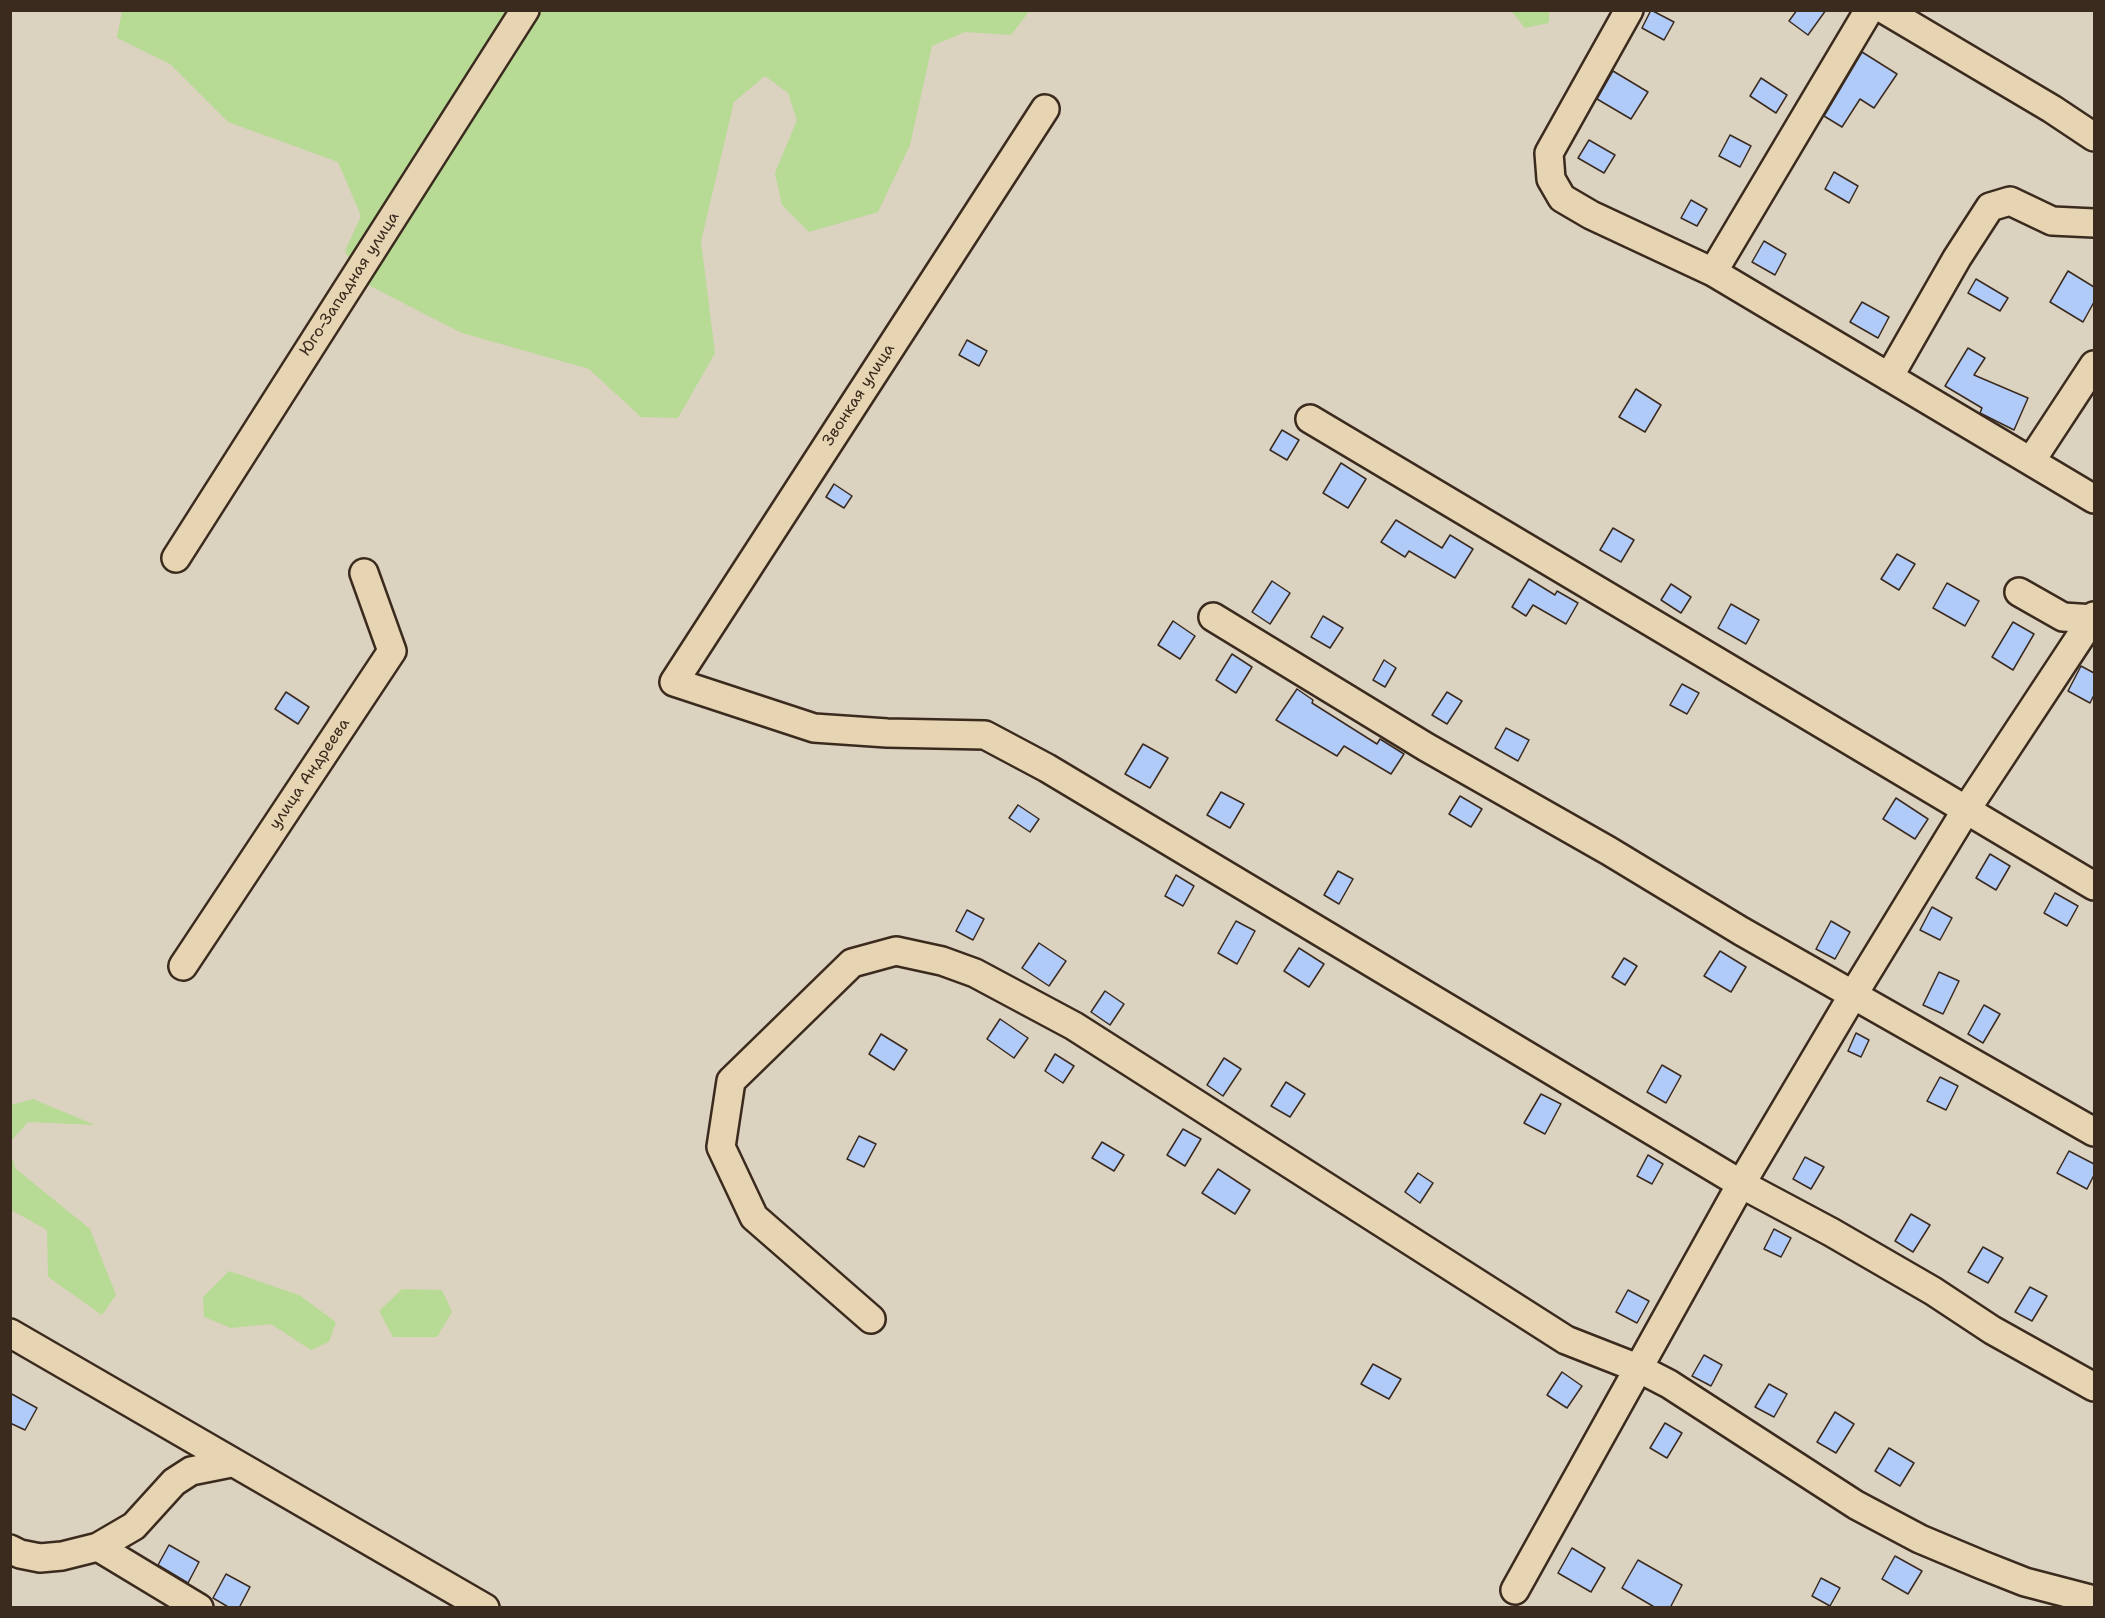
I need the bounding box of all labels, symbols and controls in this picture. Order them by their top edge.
street label: Юго-Западная улица [296,208,404,360]
street label: Звонкая улица [819,340,899,450]
street label: улица Андреева [266,715,354,833]

